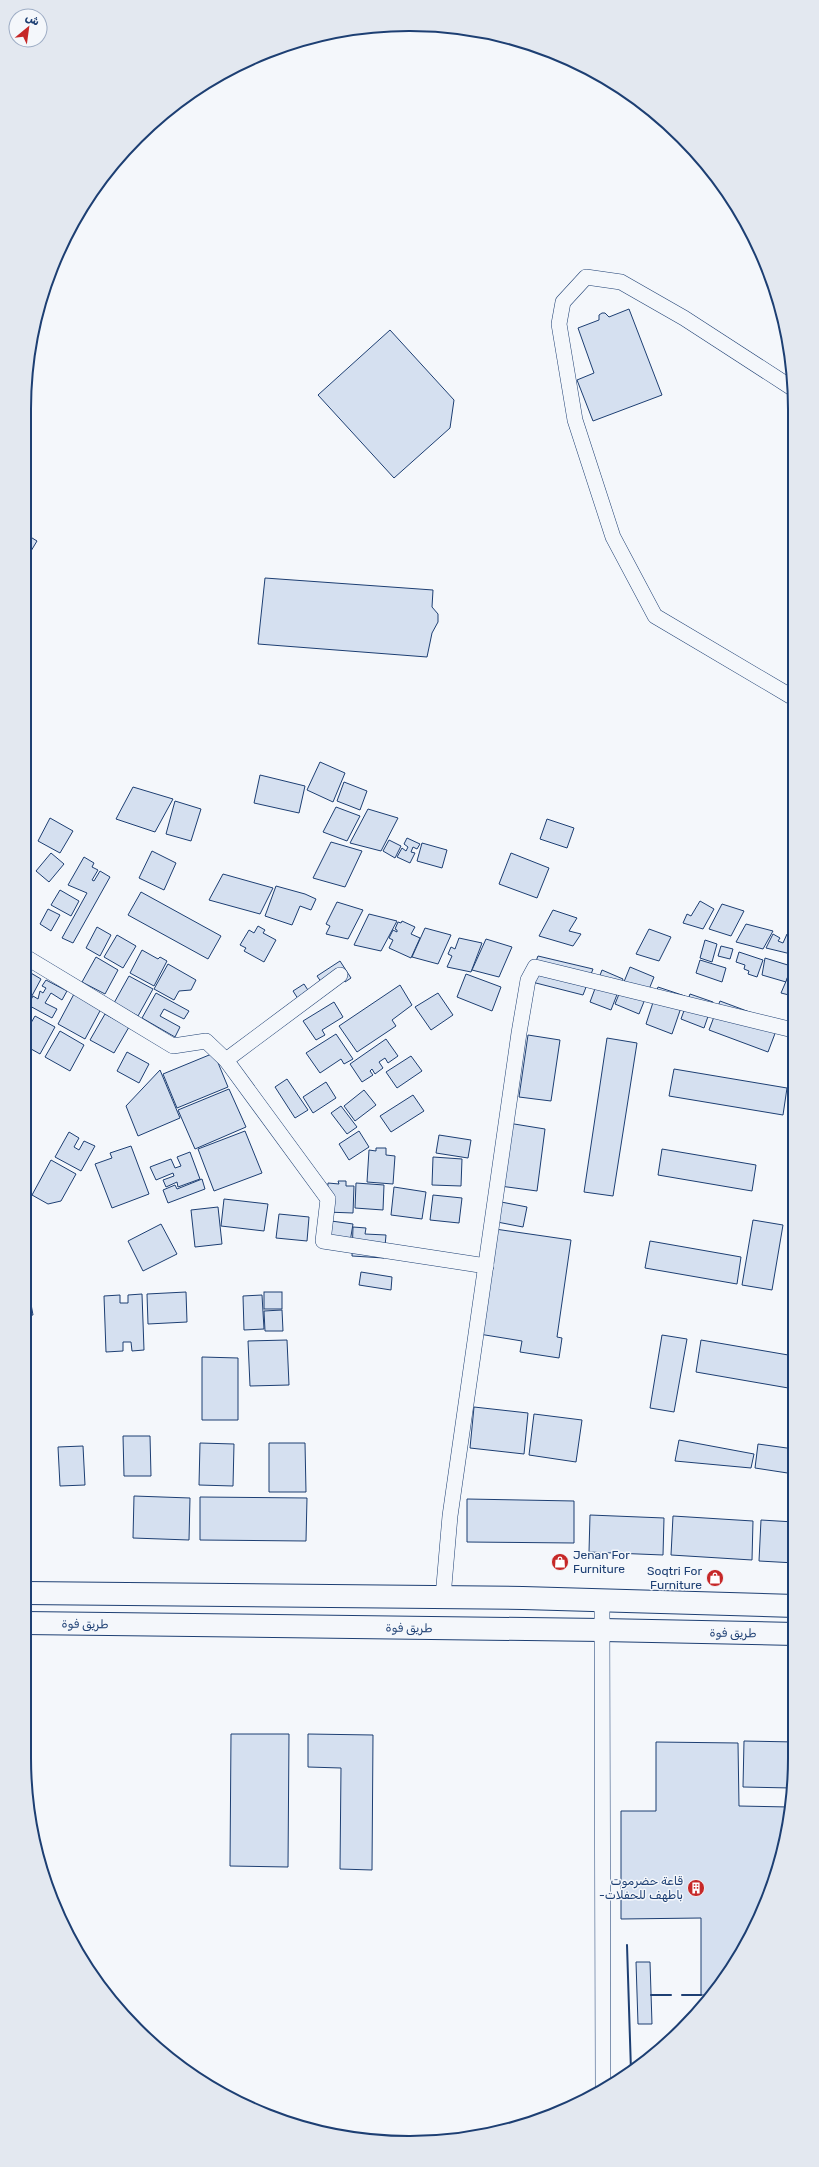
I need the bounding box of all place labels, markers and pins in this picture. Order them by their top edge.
place label: Jenan For Furniture [573,1548,630,1576]
shop icon: Jenan For Furniture [550,1552,570,1572]
place label: Soqtri For Furniture [647,1564,702,1592]
shop icon: Soqtri For Furniture [705,1568,725,1588]
place label: قاعة حضرموت -باطهف للحفلات [599,1874,683,1902]
building icon: قاعة حضرموت -باطهف للحفلات [686,1878,706,1898]

